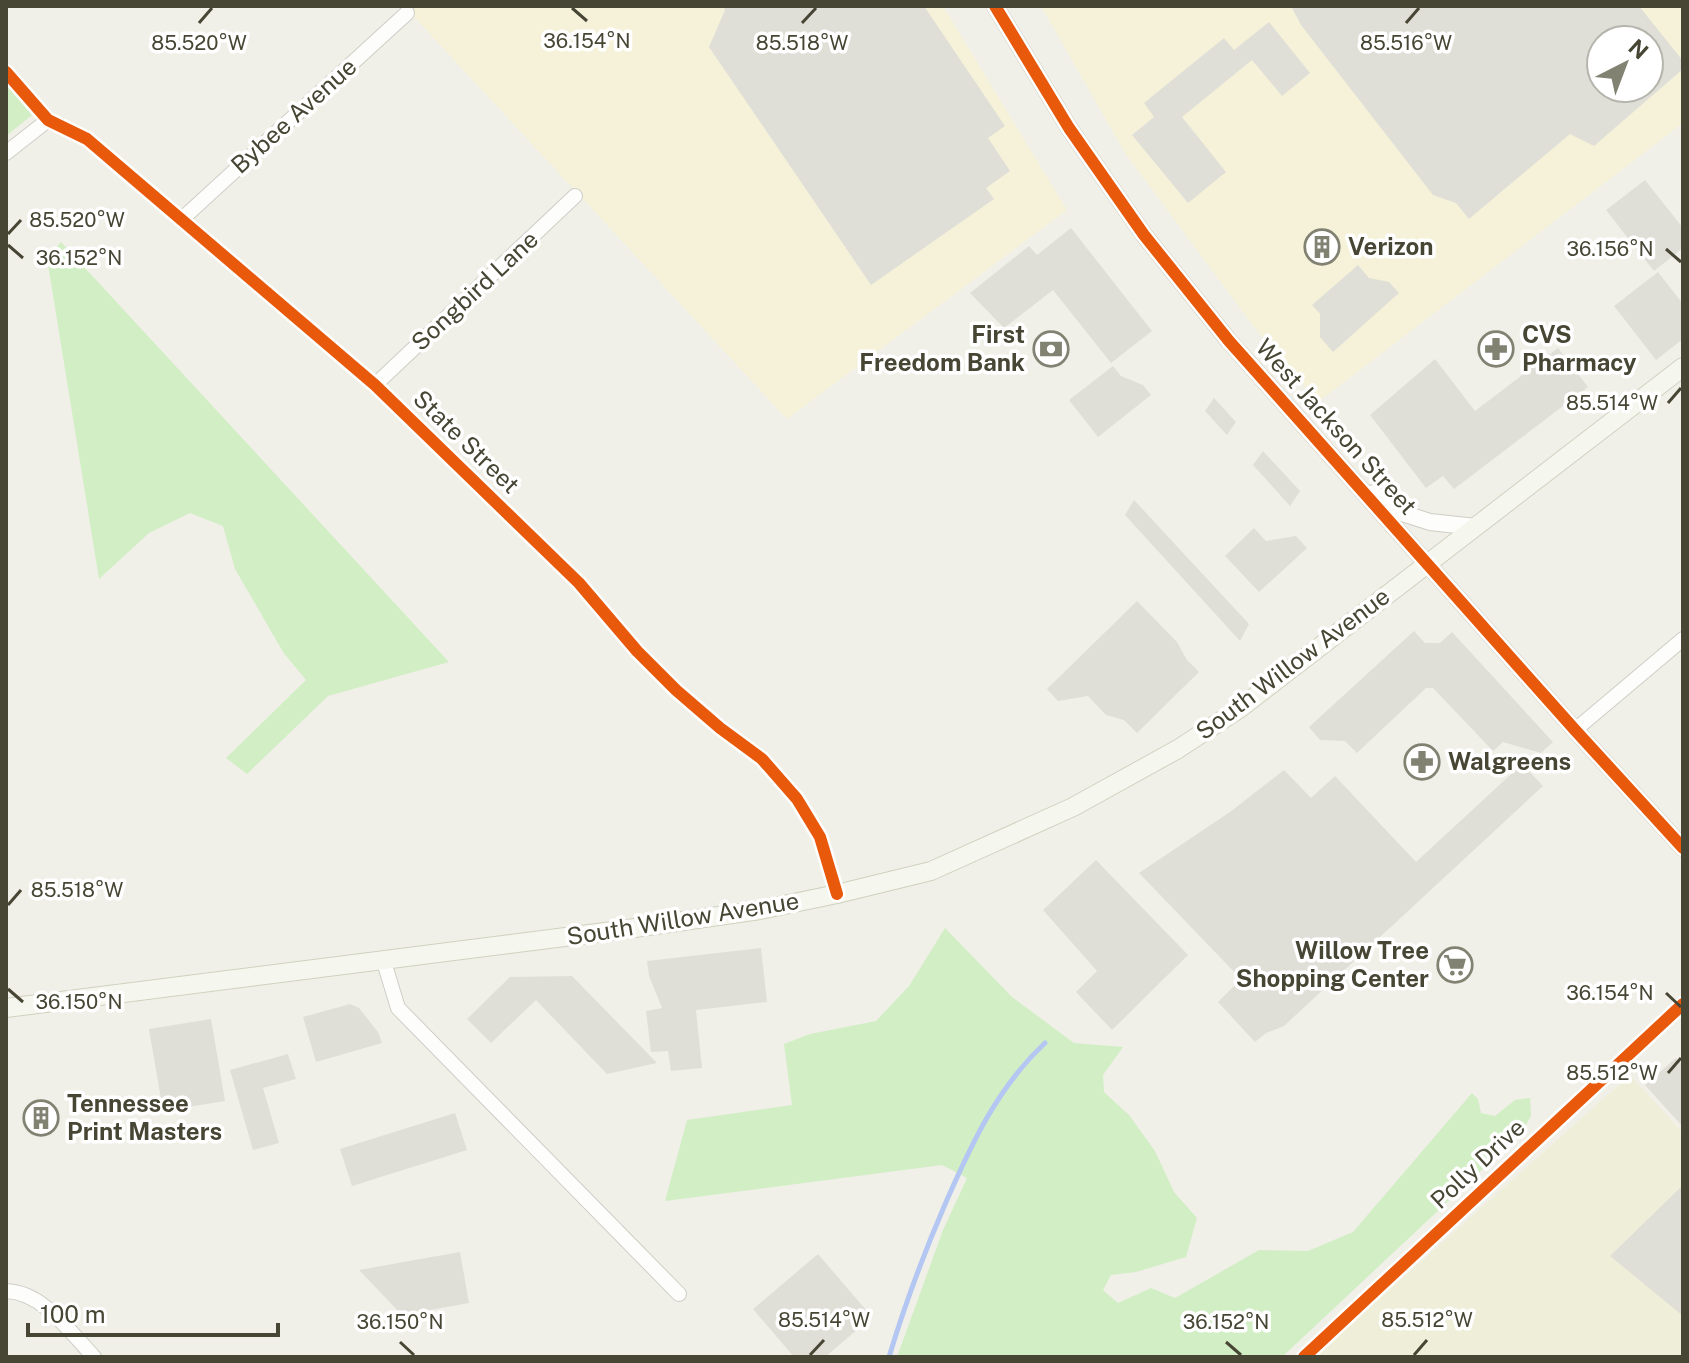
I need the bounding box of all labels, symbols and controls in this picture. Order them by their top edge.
north arrow [1585,24,1665,104]
text: 36.154°N [543,29,631,53]
text: 85.520°W [151,31,247,55]
text: 85.518°W [756,31,848,55]
text: 85.516°W [1360,31,1452,55]
text: N [1623,34,1653,65]
street label: Bybee Avenue [225,52,362,179]
text: 85.520°W [29,208,125,232]
street label: Songbird Lane [405,225,543,356]
building icon: Verizon [1303,228,1341,266]
place label: Verizon [1348,232,1433,260]
text: 36.156°N [1566,237,1654,261]
text: 36.152°N [36,246,122,270]
place label: First Freedom Bank [859,320,1025,376]
place label: CVS Pharmacy [1522,320,1637,376]
bank icon: First Freedom Bank [1032,330,1070,368]
pharmacy icon: CVS Pharmacy [1477,330,1515,368]
street label: West Jackson Street [1251,333,1423,520]
street label: State Street [408,384,525,499]
text: 85.514°W [1566,391,1658,415]
street label: South Willow Avenue [1190,581,1395,745]
pharmacy icon: Walgreens [1403,743,1441,781]
place label: Walgreens [1448,747,1571,775]
text: 85.518°W [31,878,123,902]
street label: South Willow Avenue [565,886,801,950]
place label: Willow Tree Shopping Center [1236,936,1429,992]
supermarket icon: Willow Tree Shopping Center [1436,946,1474,984]
text: 36.154°N [1566,981,1654,1005]
text: 36.150°N [36,990,122,1014]
text: 85.512°W [1566,1061,1658,1085]
place label: Tennessee Print Masters [67,1089,222,1145]
building icon: Tennessee Print Masters [22,1099,60,1137]
street label: Polly Drive [1424,1113,1530,1214]
scale bar [28,1287,278,1337]
text: 100 m [40,1300,106,1328]
text: 85.514°W [778,1308,870,1332]
text: 85.512°W [1381,1308,1473,1332]
text: 36.150°N [357,1310,443,1334]
text: 36.152°N [1183,1310,1269,1334]

